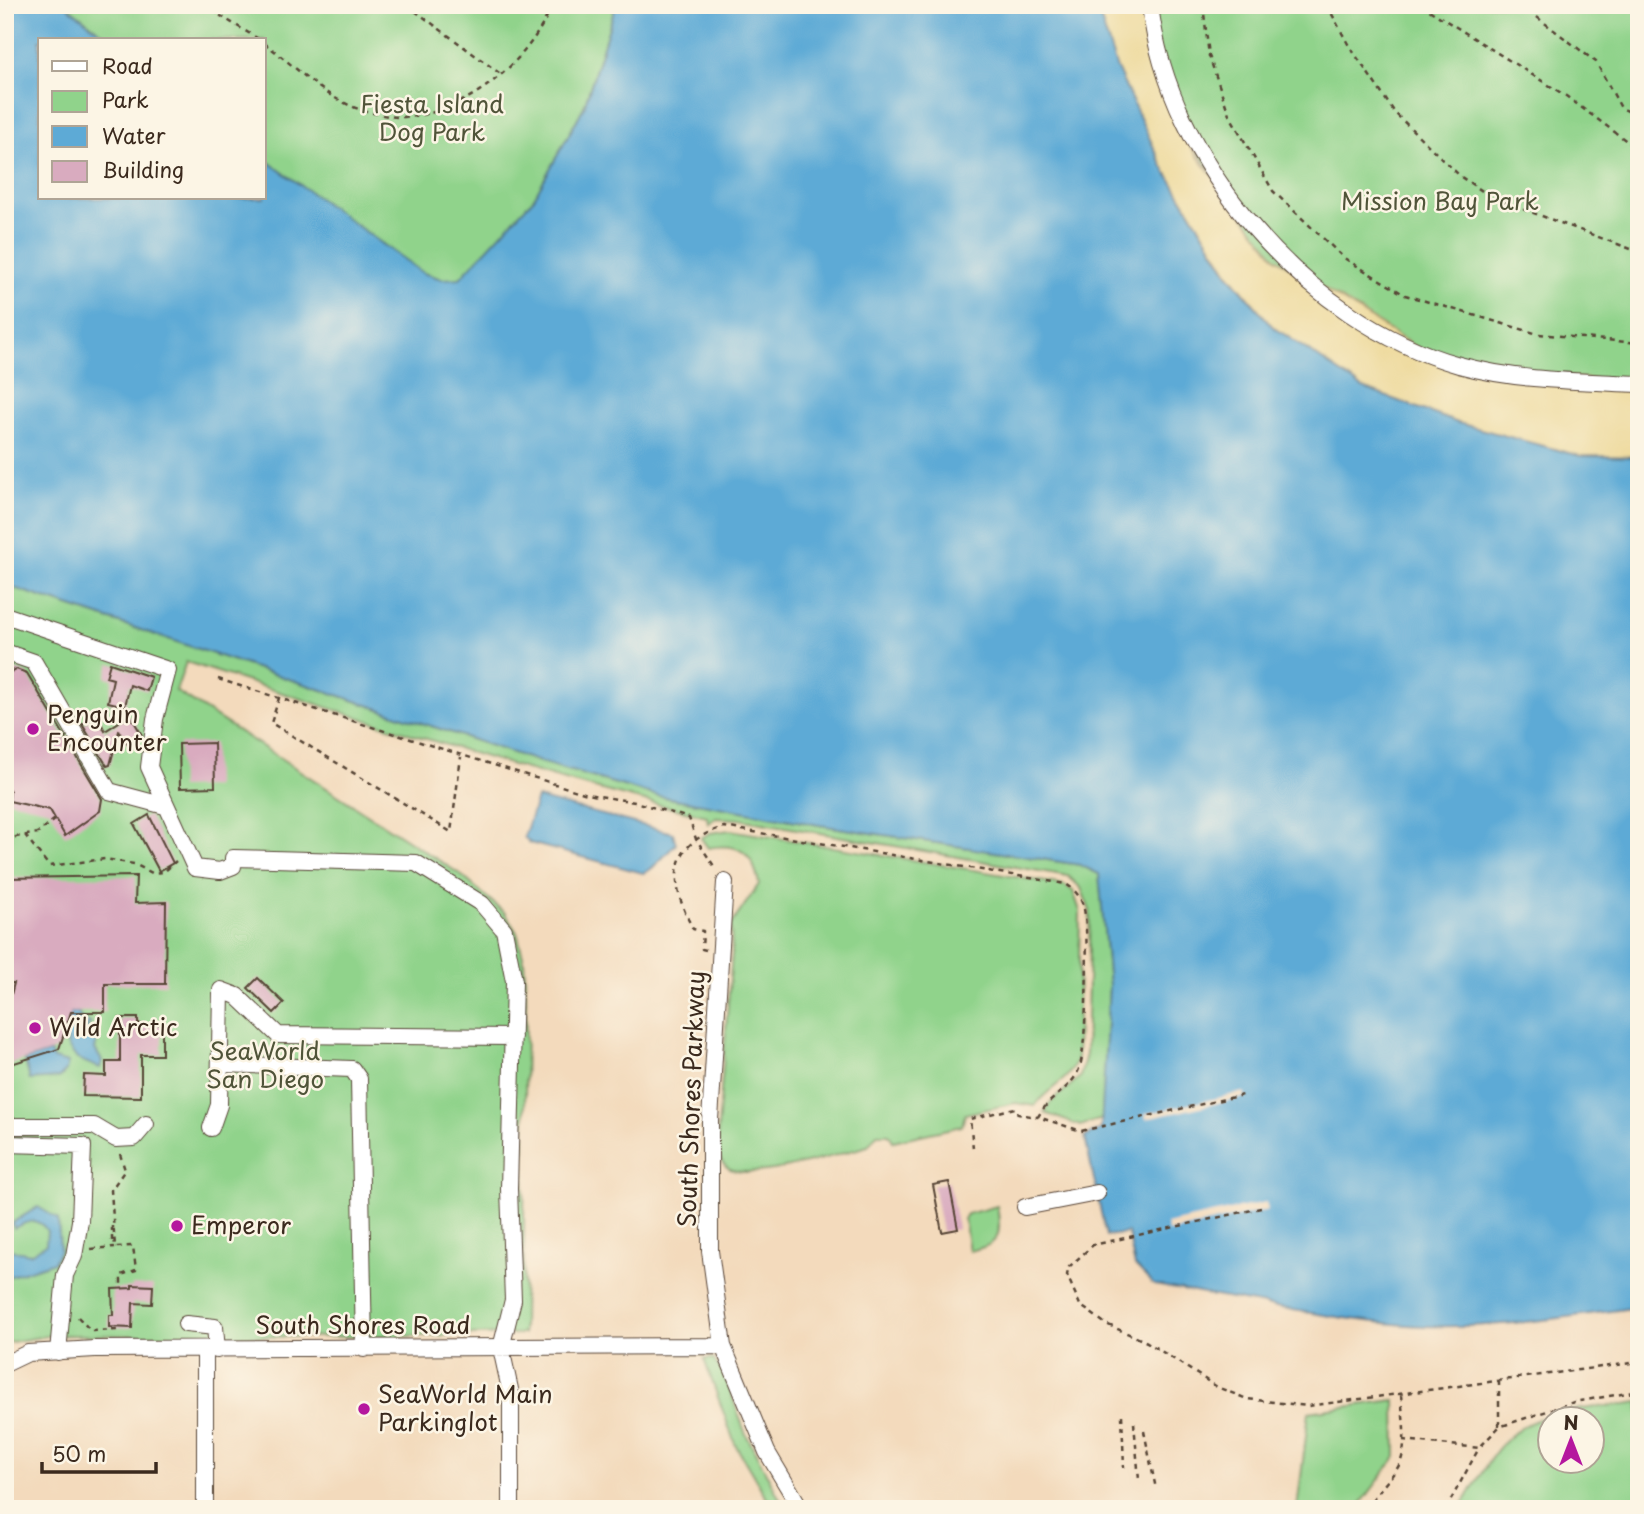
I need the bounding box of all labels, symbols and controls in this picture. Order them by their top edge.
legend [38,38,266,200]
text: Road [102,49,153,81]
text: Park [102,83,149,115]
park label: Fiesta Island Dog Park [360,85,504,149]
text: Water [102,119,166,151]
text: Building [102,153,184,185]
park label: Mission Bay Park [1341,182,1539,218]
place label: Penguin Encounter [47,695,167,759]
marker: Penguin Encounter [25,721,41,737]
street label: South Shores Parkway [668,970,712,1228]
place label: Wild Arctic [49,1008,177,1044]
marker: Wild Arctic [27,1020,43,1036]
park label: SeaWorld San Diego [206,1032,324,1096]
place label: Emperor [191,1206,291,1242]
marker: Emperor [169,1218,185,1234]
street label: South Shores Road [255,1306,471,1342]
place label: SeaWorld Main Parkinglot [378,1375,553,1439]
marker: SeaWorld Main Parkinglot [356,1401,372,1417]
north arrow [1536,1406,1606,1476]
text: N [1563,1408,1579,1436]
scale bar [42,1430,156,1474]
text: 50 m [52,1437,106,1469]

